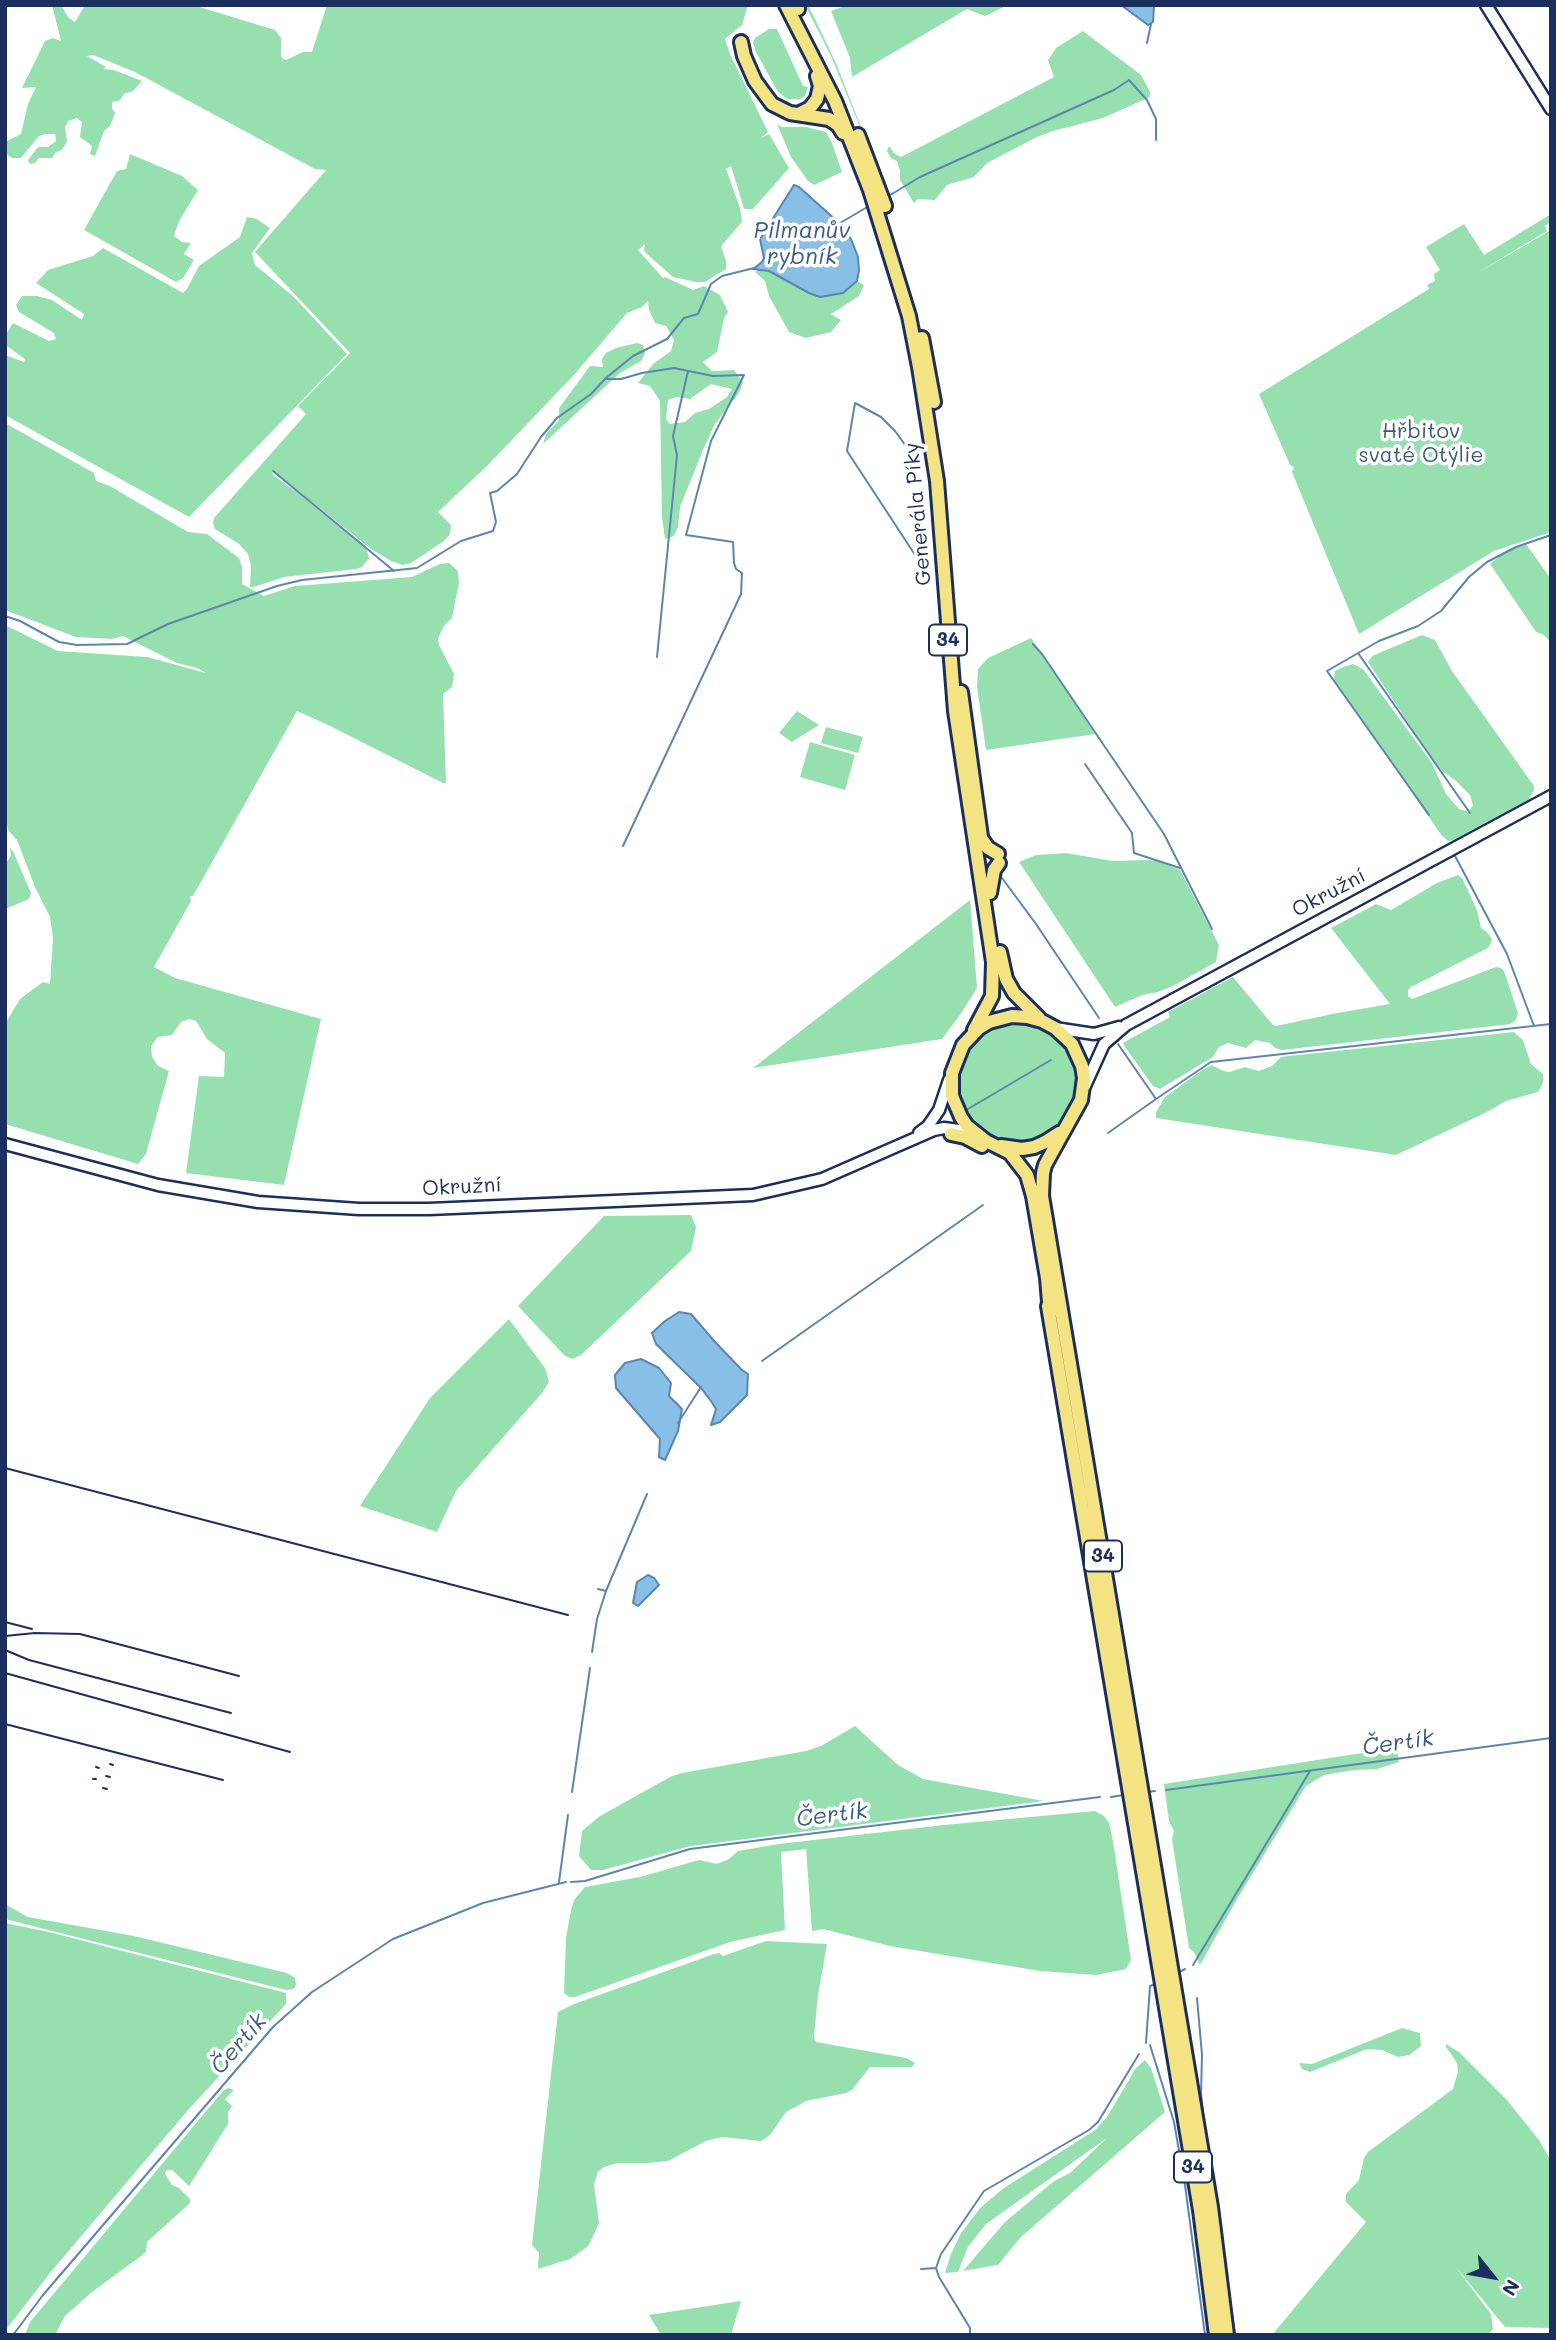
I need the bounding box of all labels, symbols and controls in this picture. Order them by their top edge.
water label: Pilmanův rybník [753,217,851,271]
park label: Hřbitov svaté Otýlie [1359,419,1483,469]
street label: Generála Píky [899,441,937,587]
road number: 34 [929,624,967,656]
street label: Okružní [1288,863,1370,923]
street label: Okružní [422,1172,502,1202]
road number: 34 [1084,1540,1122,1572]
water label: Čertík [1361,1724,1435,1762]
water label: Čertík [795,1797,869,1833]
water label: Čertík [205,2008,273,2080]
road number: 34 [1174,2152,1212,2182]
north arrow [1458,2242,1528,2312]
text: N [1497,2275,1526,2301]

